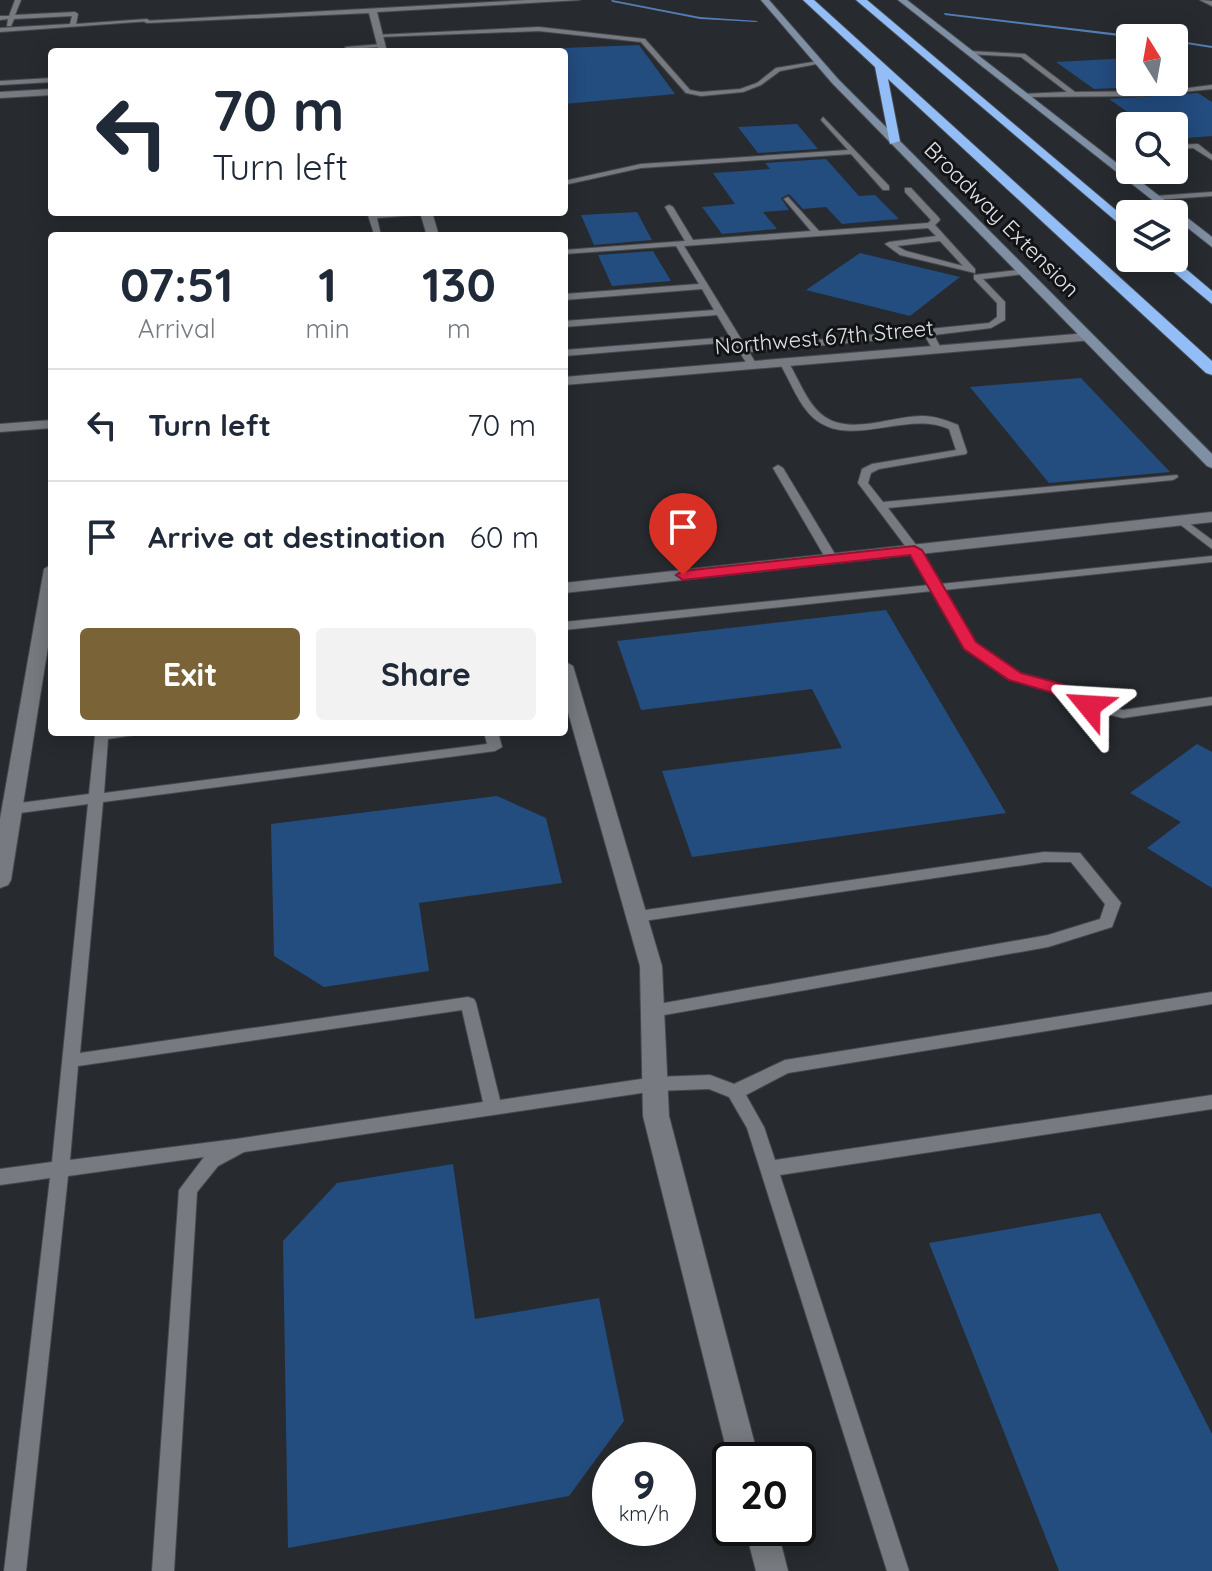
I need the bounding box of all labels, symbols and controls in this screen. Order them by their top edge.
north arrow [1116,24,1188,96]
map controls [1116,24,1188,272]
text: 70 m [212,75,344,145]
icon: left [80,80,184,184]
button: search [1116,112,1188,184]
street label: Broadway Extension [918,135,1086,303]
text: Turn left [212,144,348,189]
button: layers [1116,200,1188,272]
text: 07:51 [120,254,233,314]
text: 1 [318,254,337,314]
text: 130 [422,254,496,314]
text: Arrival [138,312,216,345]
text: min [306,312,350,345]
text: m [447,312,471,345]
street label: Northwest 67th Street [713,313,935,361]
icon: left [80,403,124,447]
text: Turn left [148,406,271,444]
text: 70 m [467,406,536,444]
pin [649,493,717,575]
icon: arrive [661,505,705,549]
icon: arrive [80,515,124,559]
text: Arrive at destination [148,518,446,556]
text: 60 m [470,518,539,556]
button: Exit [80,628,300,720]
button: Share [316,628,536,720]
position arrow [1047,664,1131,748]
speed limit sign: 20 [712,1442,816,1546]
text: 9 [633,1459,655,1509]
text: km/h [619,1501,669,1526]

